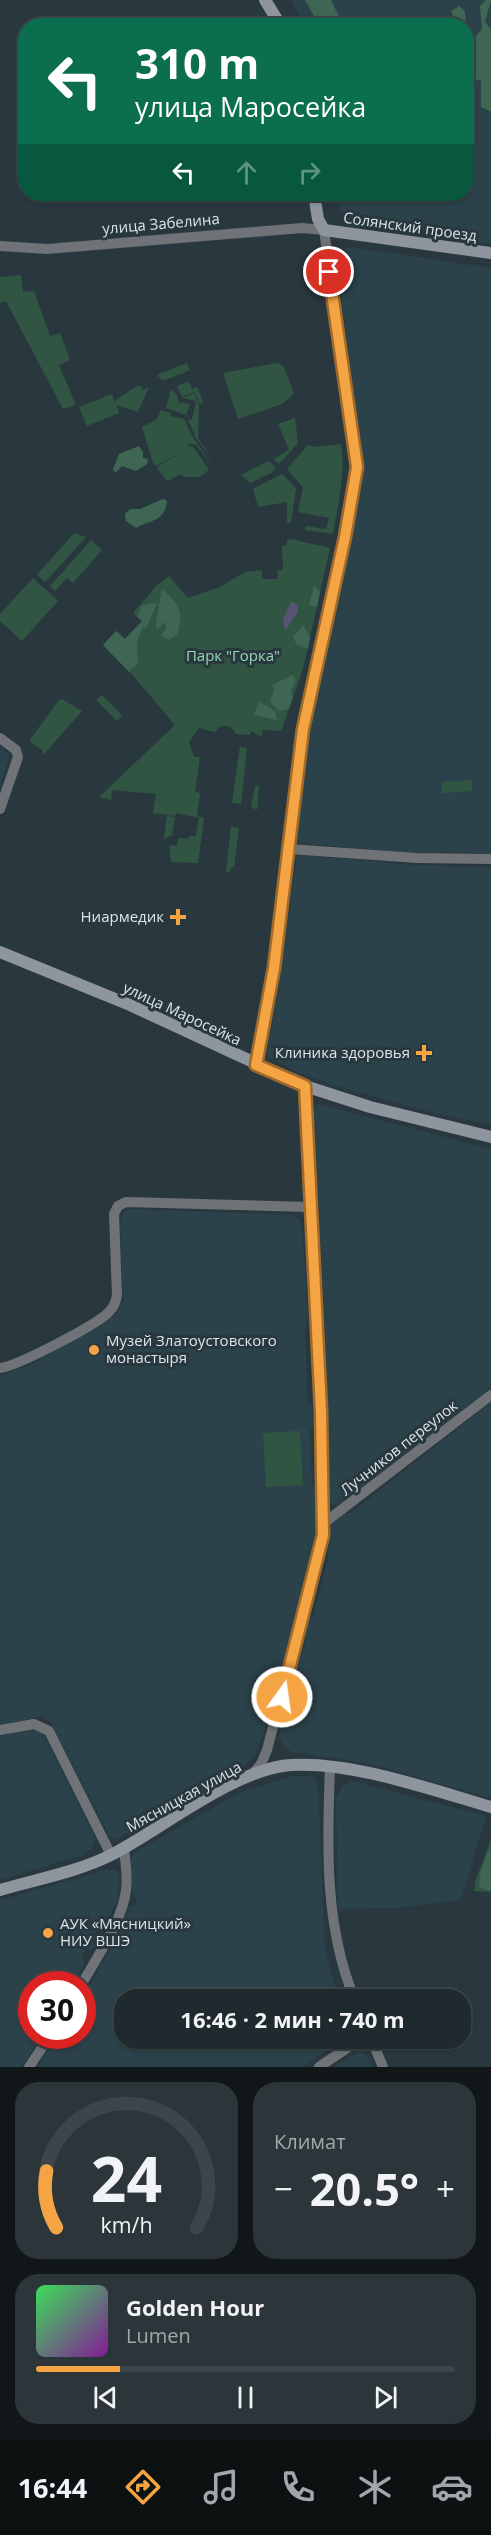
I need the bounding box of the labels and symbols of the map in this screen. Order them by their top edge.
street label: Солянский проезд [342,207,479,245]
street label: улица Забелина [101,208,220,238]
pin [303,246,354,297]
park label: Парк "Горка" [186,645,280,665]
place label: Ниармедик [81,906,164,926]
marker: Ниармедик [169,908,187,926]
street label: улица Маросейка [120,977,245,1049]
place label: Клиника здоровья [275,1042,410,1062]
marker: Клиника здоровья [415,1044,433,1062]
place label: Музей Златоустовского монастыря [106,1330,277,1367]
marker: Музей Златоустовского монастыря [87,1343,101,1357]
street label: Лучников переулок [336,1395,461,1499]
position arrow [250,1665,314,1729]
street label: Мясницкая улица [122,1756,245,1836]
place label: АУК «Мясницкий» НИУ ВШЭ [60,1913,191,1950]
marker: АУК «Мясницкий» НИУ ВШЭ [41,1926,55,1940]
speed limit sign: 30 [18,1971,96,2049]

